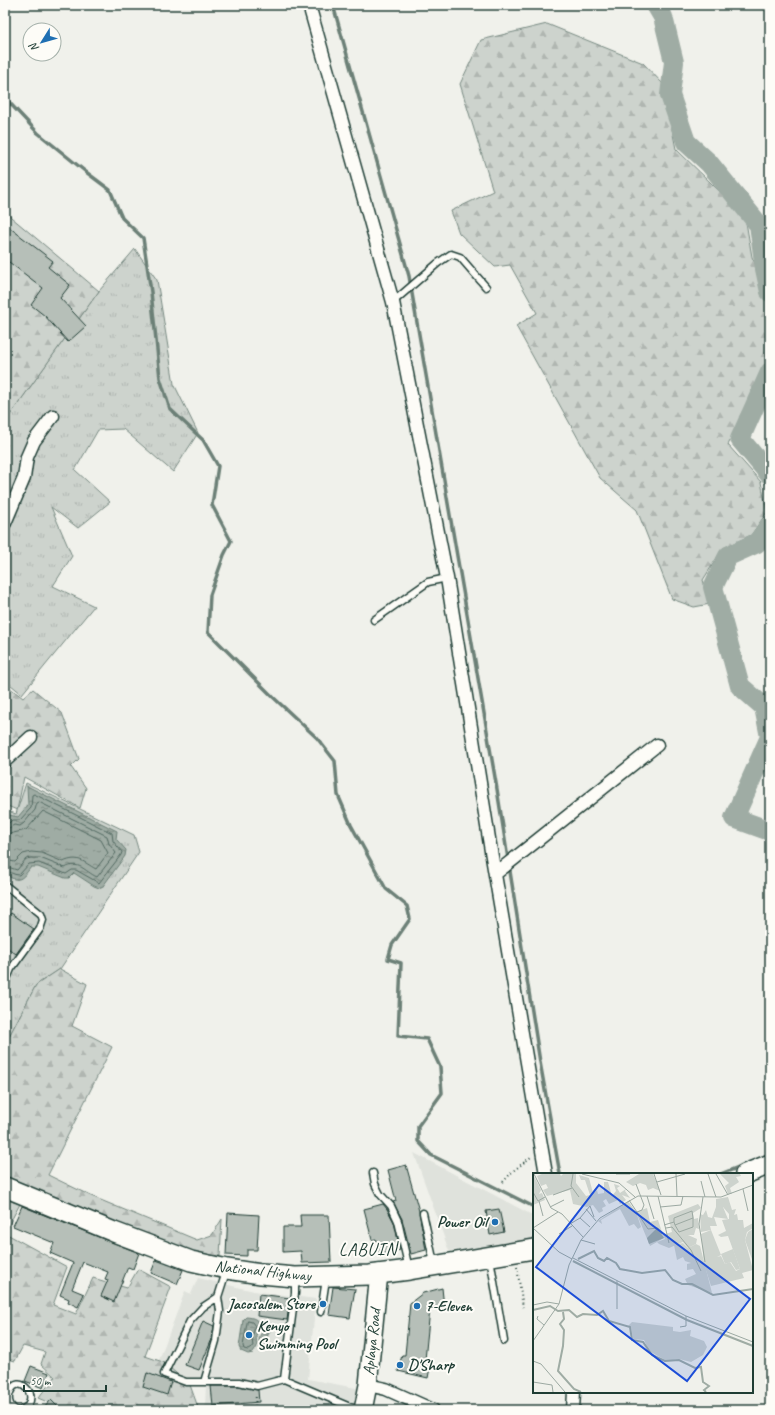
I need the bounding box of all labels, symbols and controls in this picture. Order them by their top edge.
north arrow [22,22,62,62]
text: N [25,39,42,55]
inset map [533,1173,753,1393]
place label: Power Oil [437,1212,490,1232]
marker: Power Oil [490,1217,500,1227]
district label: LABUIN [339,1238,400,1260]
street label: National Highway [214,1256,314,1286]
place label: Jacosalem Store [227,1294,317,1314]
place label: 7-Eleven [425,1296,474,1316]
marker: Jacosalem Store [318,1299,328,1309]
marker: 7-Eleven [412,1301,422,1311]
street label: Aplaya Road [359,1305,386,1376]
place label: Kenyo Swimming Pool [257,1316,340,1354]
marker: Kenyo Swimming Pool [244,1330,254,1340]
place label: D'Sharp [408,1355,456,1375]
marker: D'Sharp [395,1360,405,1370]
scale bar [24,1367,106,1393]
text: 50 m [30,1373,52,1389]

